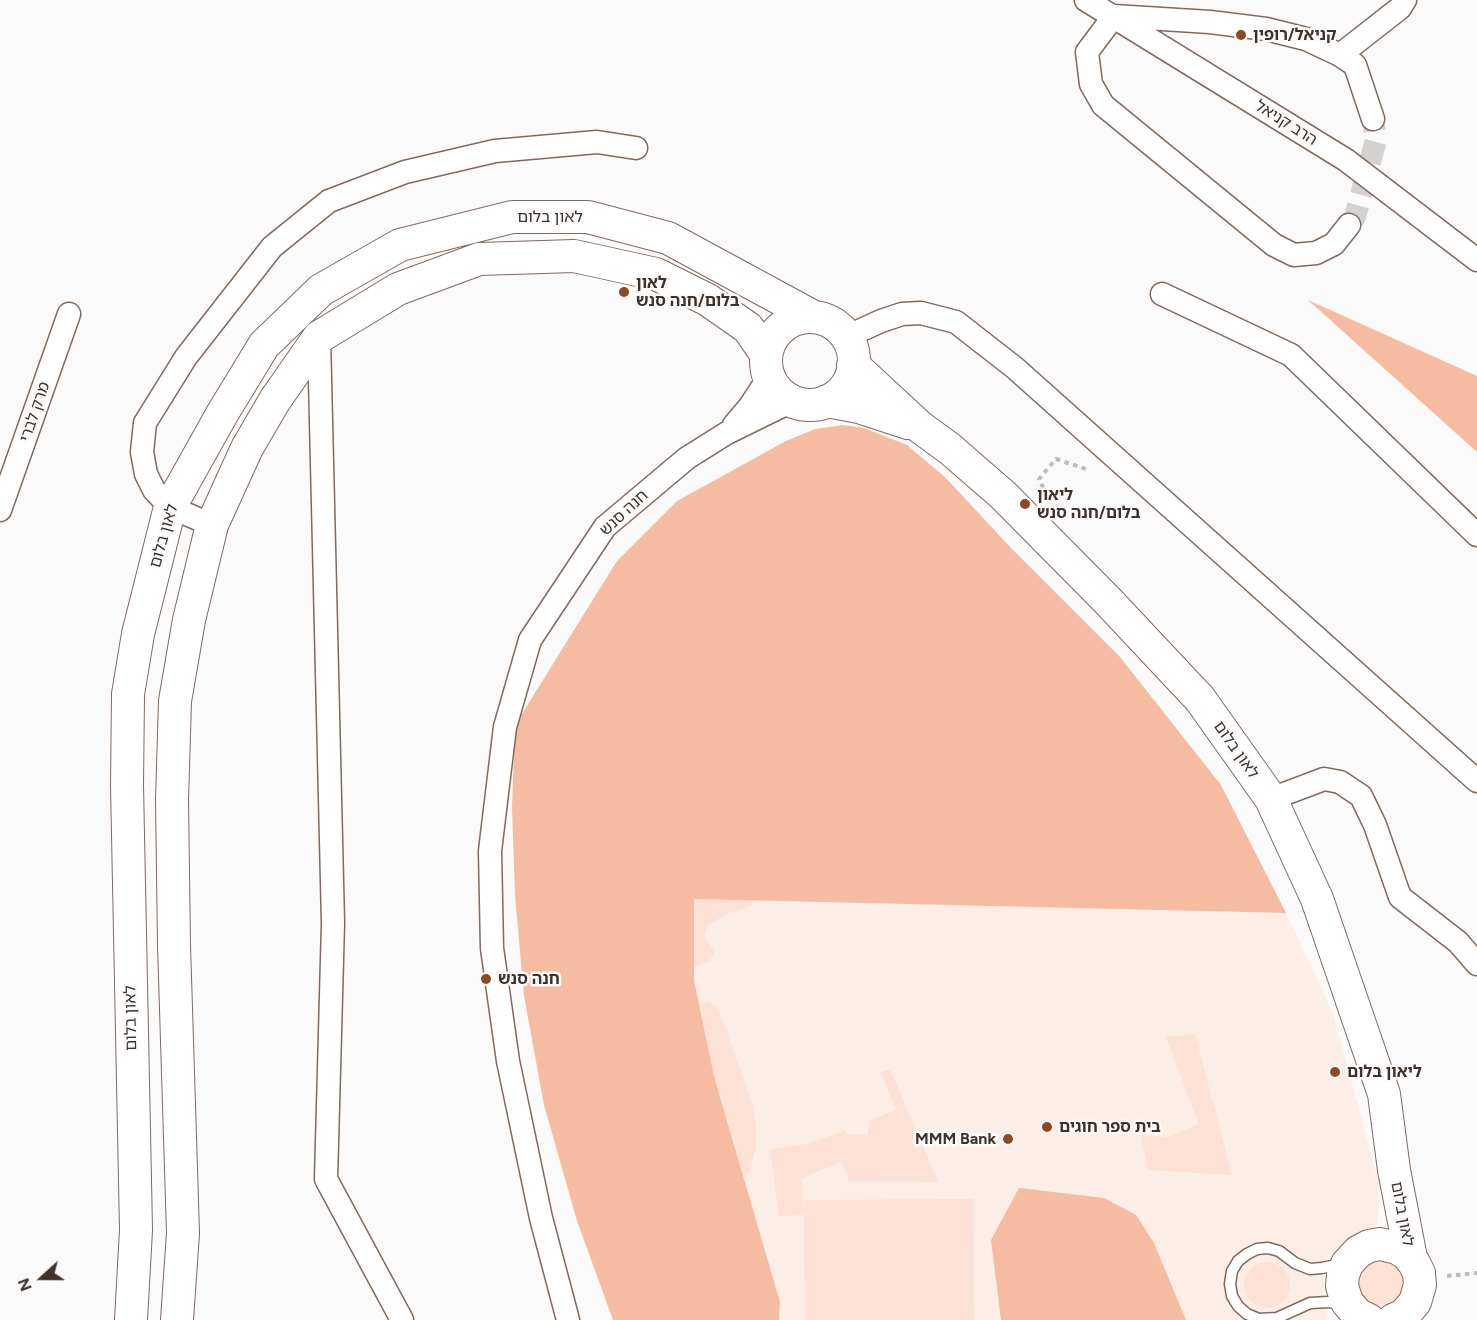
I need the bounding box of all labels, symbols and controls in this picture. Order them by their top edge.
place label: קניאל/רופין [1253,25,1336,45]
marker: קניאל/רופין [1234,28,1248,42]
street label: הרב קניאל [1251,96,1321,150]
street label: לאון בלום [517,207,583,227]
place label: לאון בלום/חנה סנש [636,273,740,311]
marker: לאון בלום/חנה סנש [617,285,631,299]
street label: מרק לברי [16,379,54,445]
place label: ליאון בלום/חנה סנש [1037,485,1141,523]
street label: חנה סנש [596,486,652,540]
marker: ליאון בלום/חנה סנש [1018,497,1032,511]
street label: לאון בלום [146,502,182,570]
street label: לאון בלום [1209,718,1263,782]
place label: חנה סנש [498,969,560,989]
marker: חנה סנש [479,972,493,986]
street label: לאון בלום [121,985,141,1051]
place label: ליאון בלום [1347,1062,1422,1082]
marker: ליאון בלום [1328,1065,1342,1079]
place label: בית ספר חוגים [1059,1117,1161,1137]
marker: בית ספר חוגים [1040,1120,1054,1134]
place label: MMM Bank [915,1129,996,1149]
marker: MMM Bank [1001,1132,1015,1146]
street label: לאון בלום [1386,1180,1418,1248]
north arrow [12,1248,72,1308]
text: N [14,1275,36,1294]

